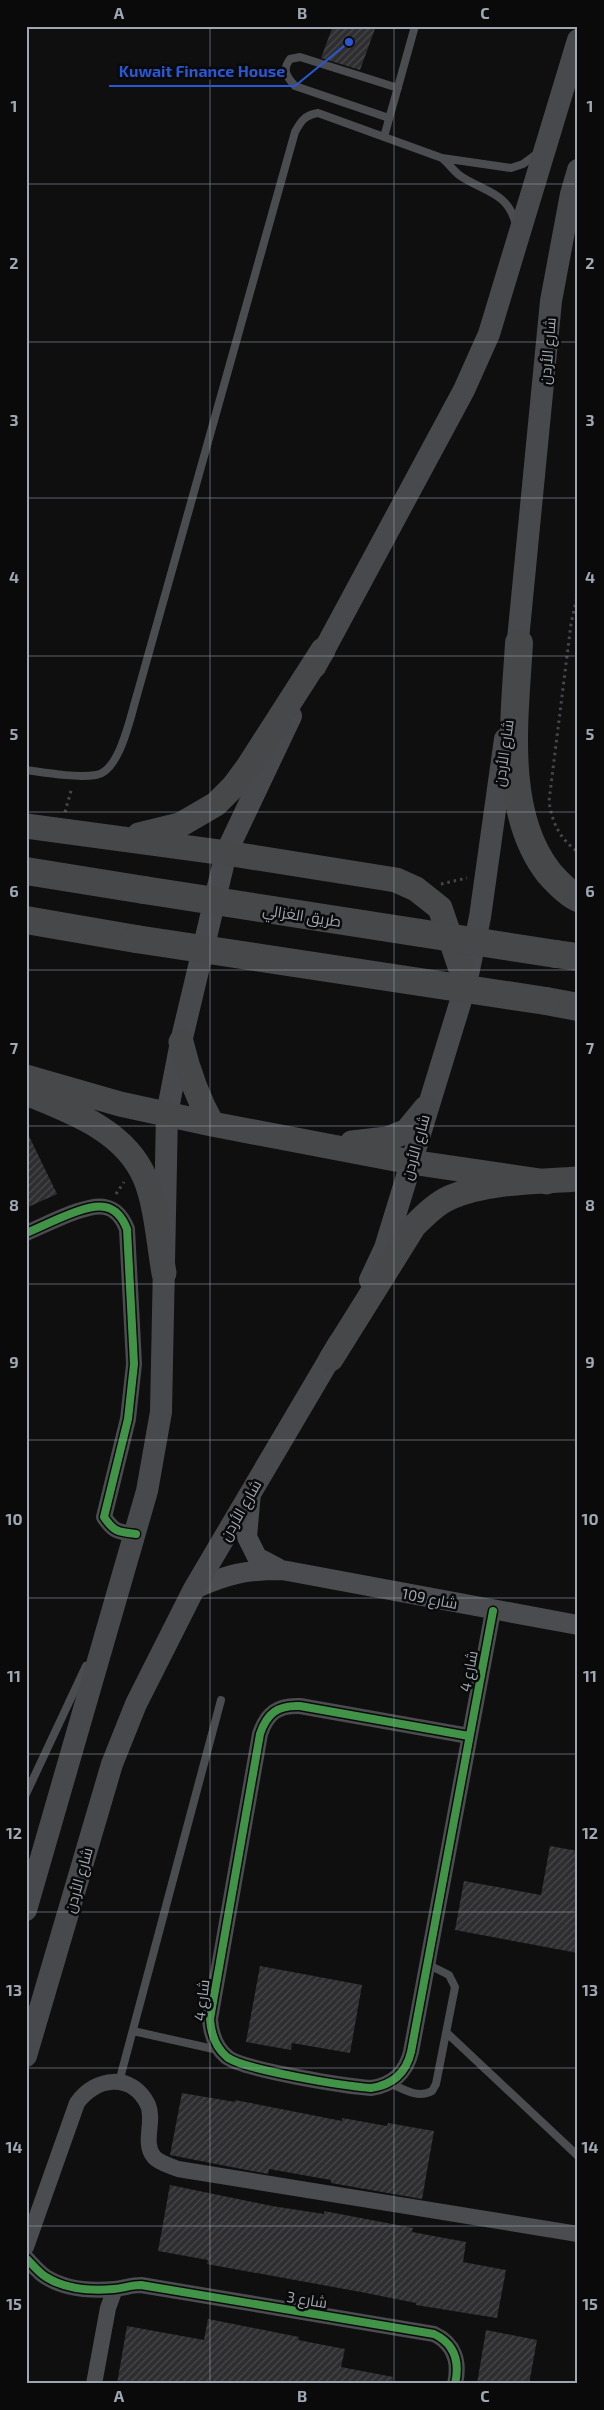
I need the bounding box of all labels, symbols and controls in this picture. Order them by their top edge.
text: A [114,3,125,22]
text: B [297,3,307,22]
text: C [480,3,490,22]
callout: Kuwait Finance House [109,55,295,86]
text: Kuwait Finance House [119,61,285,80]
text: 1 [11,96,17,115]
text: 1 [587,96,593,115]
text: 2 [9,253,19,272]
text: 2 [585,253,595,272]
street label: شارع الأردن [535,317,562,386]
text: 3 [9,410,19,429]
text: 3 [585,410,595,429]
text: 4 [9,567,19,586]
text: 4 [585,567,595,586]
street label: شارع الأردن [489,718,520,788]
text: 5 [10,724,19,743]
text: 5 [586,724,595,743]
text: 6 [9,881,19,900]
text: 6 [585,881,595,900]
street label: طريق الغزالي [261,900,342,934]
text: 7 [10,1038,19,1057]
text: 7 [586,1038,595,1057]
street label: شارع الأردن [397,1112,436,1183]
text: 8 [9,1195,19,1214]
text: 8 [585,1195,595,1214]
text: 9 [9,1352,19,1371]
text: 9 [585,1352,595,1371]
street label: شارع الأردن [215,1476,267,1545]
text: 10 [5,1509,23,1528]
text: 10 [581,1509,599,1528]
street label: شارع 109 [400,1584,459,1615]
street label: شارع 4 [455,1649,484,1694]
text: 11 [7,1666,21,1685]
text: 11 [583,1666,597,1685]
text: 12 [6,1823,22,1842]
text: 12 [582,1823,598,1842]
street label: شارع الأردن [60,1845,99,1916]
street label: شارع 4 [190,1978,215,2022]
text: 13 [6,1980,22,1999]
text: 13 [582,1980,598,1999]
text: 14 [5,2137,23,2156]
text: 14 [581,2137,599,2156]
street label: شارع 3 [285,2287,329,2314]
text: 15 [6,2294,22,2313]
text: 15 [582,2294,598,2313]
text: A [114,2386,125,2405]
text: B [297,2386,307,2405]
text: C [480,2386,490,2405]

